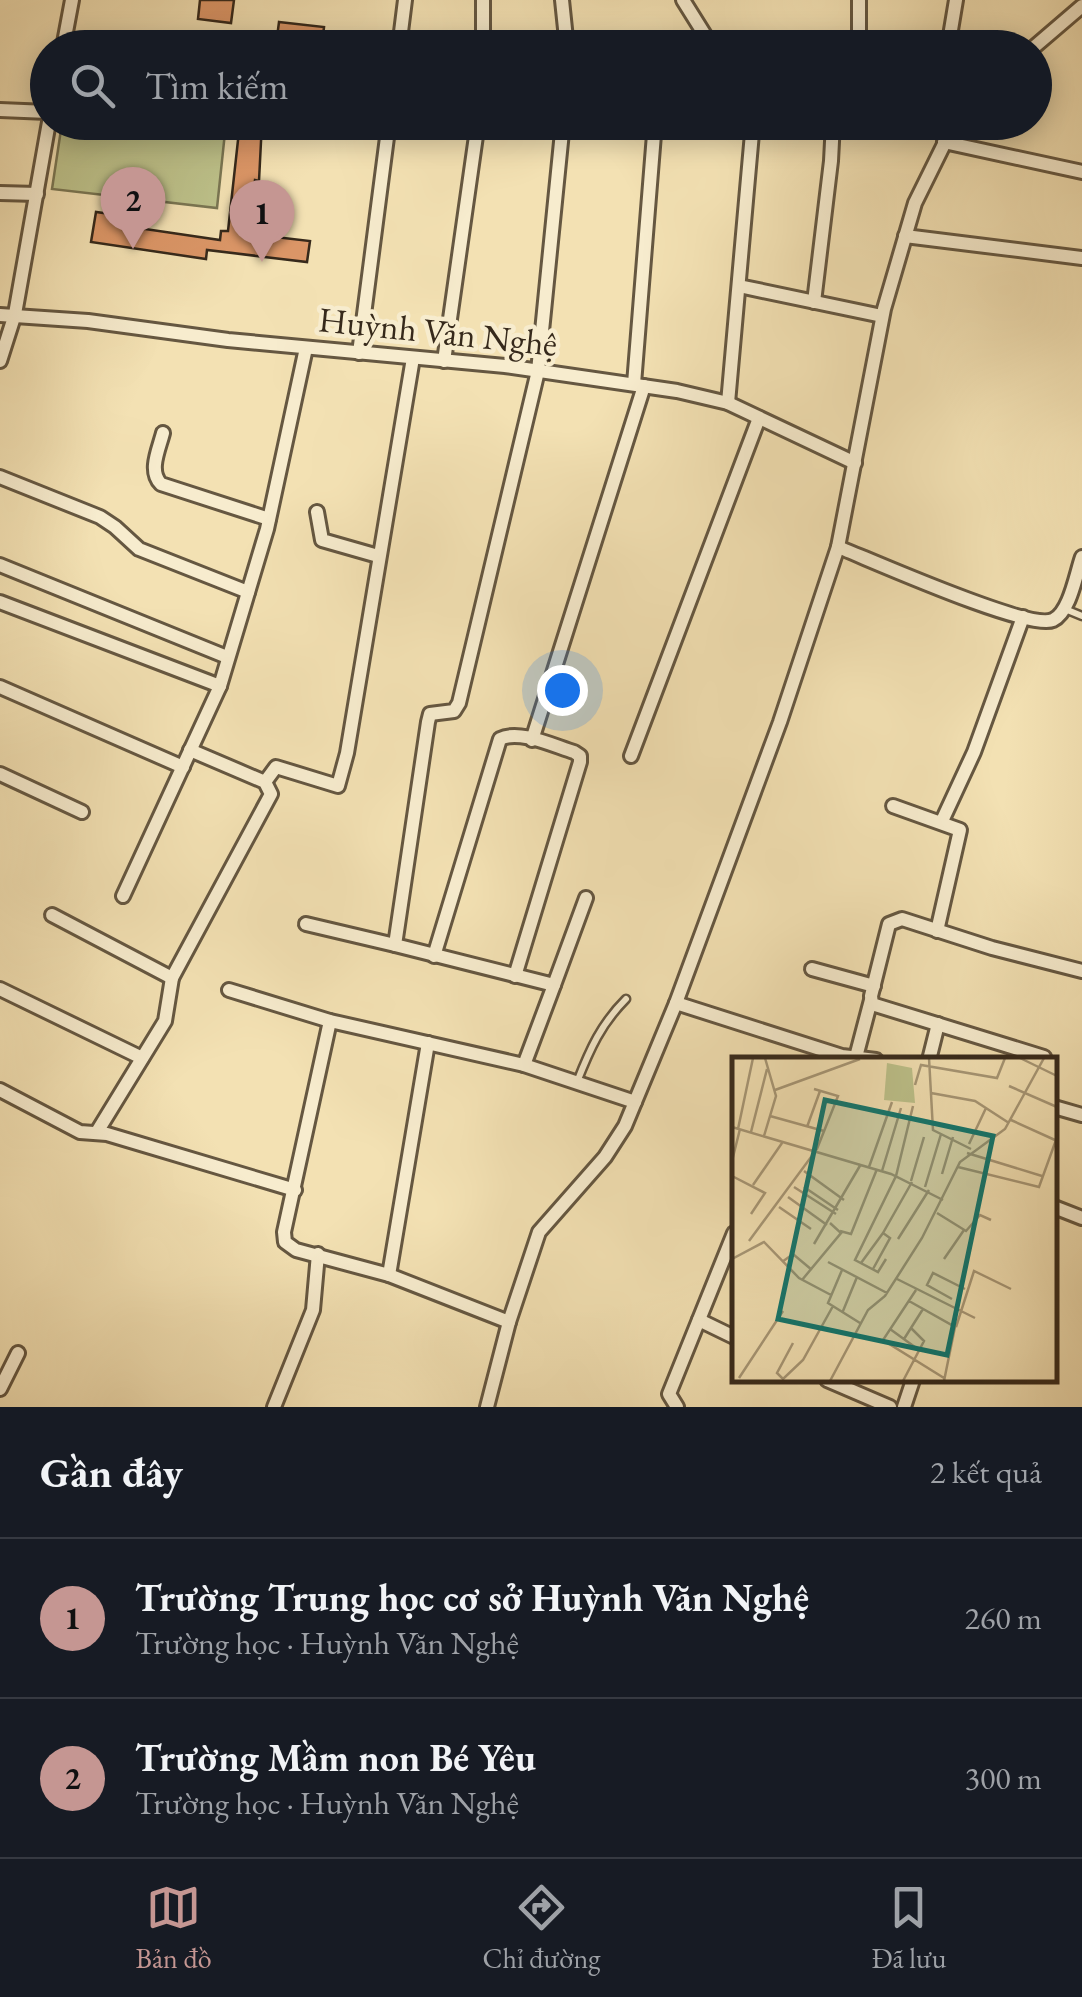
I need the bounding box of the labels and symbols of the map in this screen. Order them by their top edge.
pin: 2 [100,166,166,249]
pin: 1 [230,180,294,262]
street label: Huỳnh Văn Nghệ [316,296,560,366]
your location [537,665,588,716]
inset map [732,1057,1057,1382]

